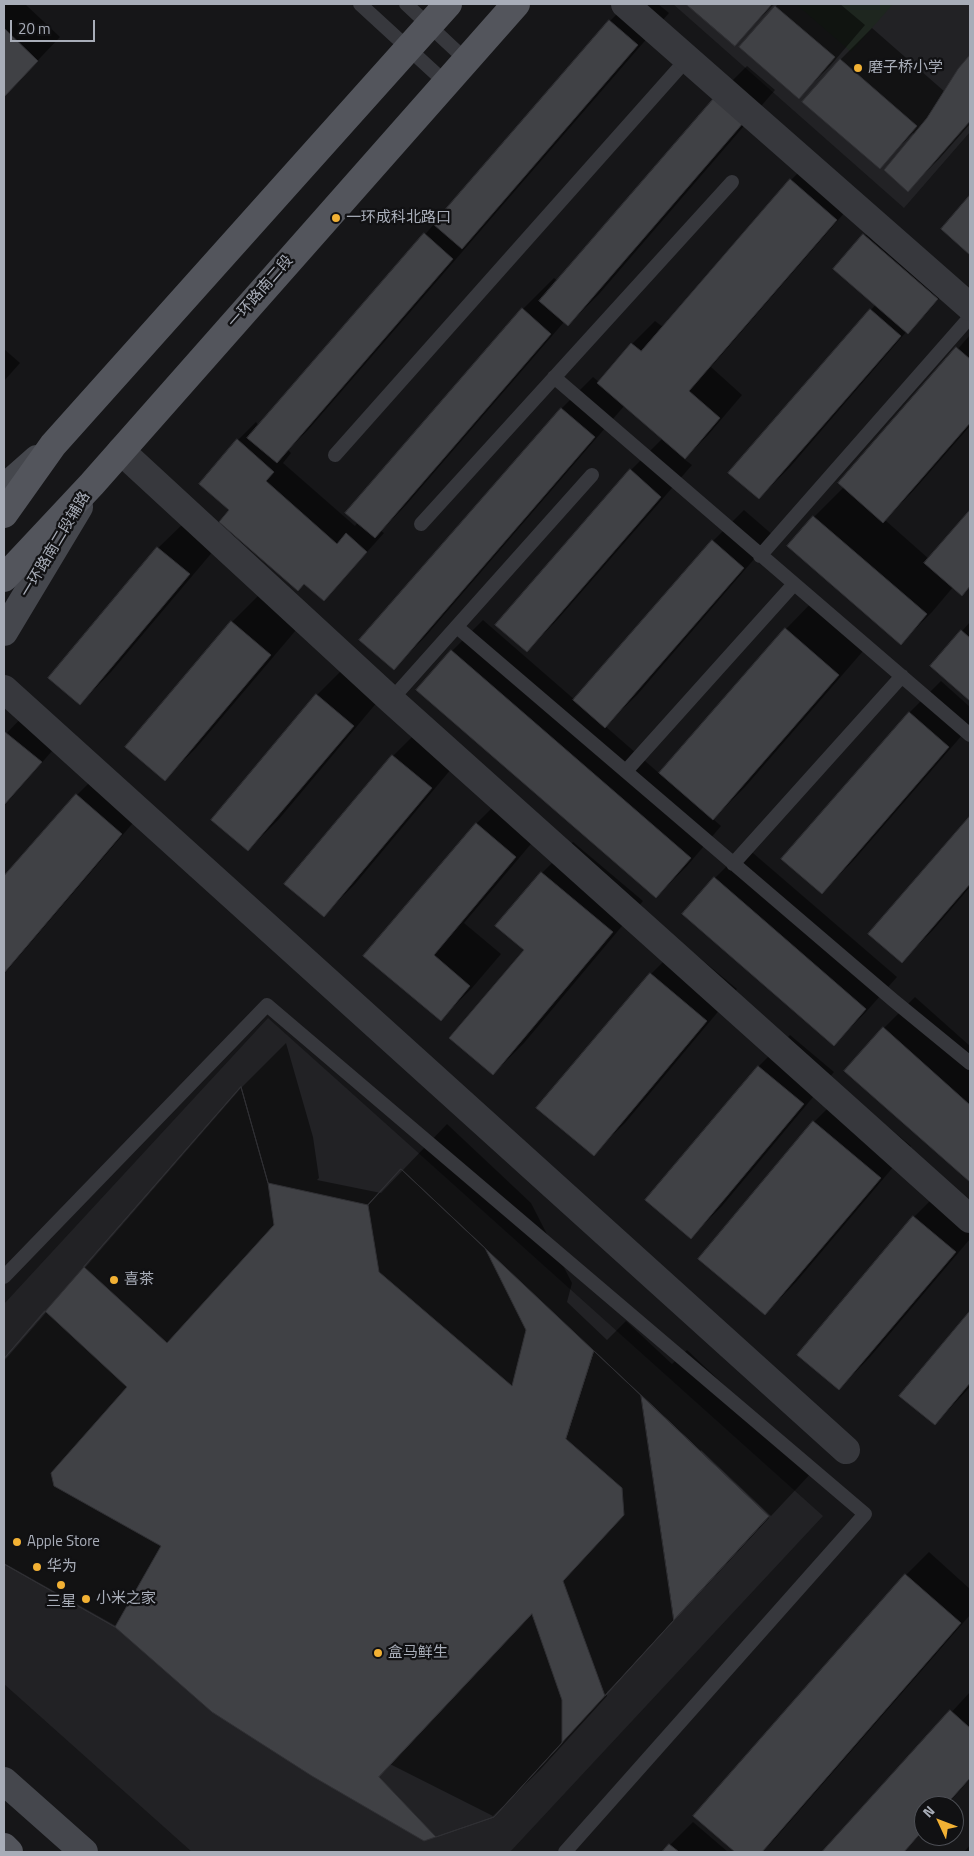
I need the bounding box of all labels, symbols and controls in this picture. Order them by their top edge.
scale bar [12,10,98,42]
text: 20 m [18,17,51,40]
place label: 磨子桥小学 [868,59,943,77]
marker: 磨子桥小学 [852,62,864,74]
place label: 一环成科北路口 [346,209,451,227]
marker: 一环成科北路口 [330,212,342,224]
street label: 一环路南二段 [225,252,297,332]
street label: 一环路南二段辅路 [17,489,95,601]
place label: 喜茶 [124,1271,154,1289]
marker: 喜茶 [108,1274,120,1286]
place label: Apple Store [27,1533,100,1551]
marker: Apple Store [11,1536,23,1548]
place label: 华为 [47,1558,77,1576]
marker: 华为 [31,1561,43,1573]
marker: 三星 [55,1579,67,1591]
place label: 小米之家 [96,1590,156,1608]
place label: 三星 [46,1593,76,1611]
marker: 小米之家 [80,1593,92,1605]
place label: 盒马鲜生 [388,1644,448,1662]
marker: 盒马鲜生 [372,1647,384,1659]
north arrow [914,1796,964,1846]
text: N [917,1800,939,1822]

